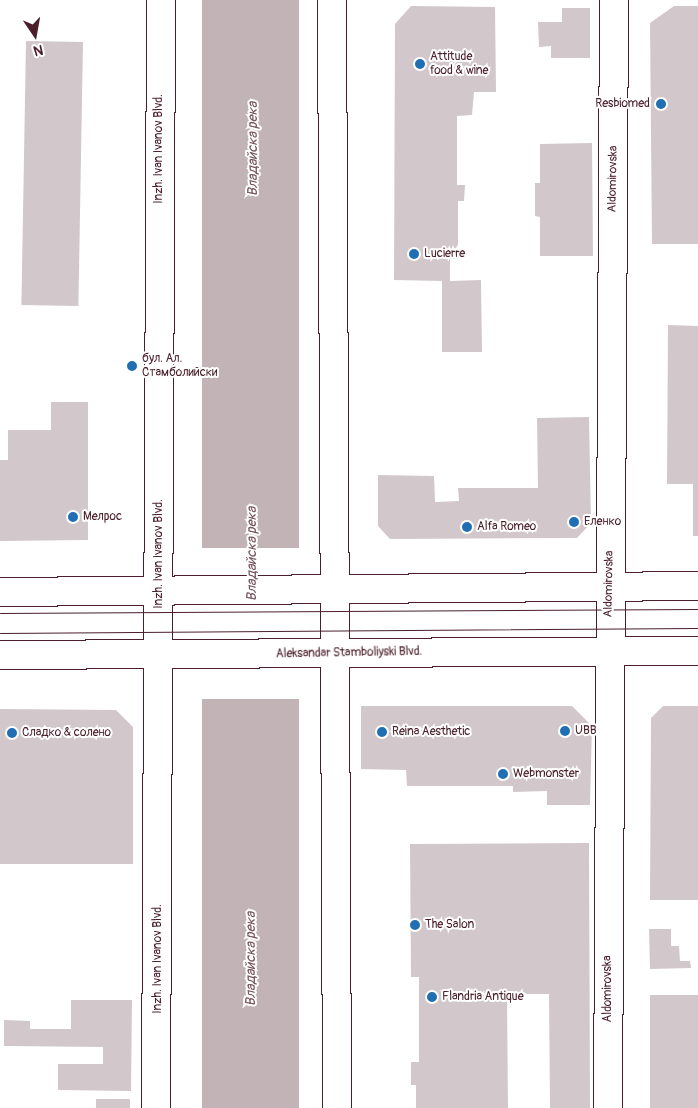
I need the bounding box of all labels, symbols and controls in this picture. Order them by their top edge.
north arrow [10,10,60,60]
text: N [32,41,45,59]
place label: Attitude food & wine [430,50,488,78]
marker: Attitude food & wine [414,58,426,70]
street label: Inzh. Ivan Ivanov Blvd. [152,94,166,204]
place label: Resbiomed [595,97,650,111]
marker: Resbiomed [654,97,668,111]
water label: Владайска река [245,102,261,196]
street label: Aldomirovska [605,145,621,213]
place label: Lucierre [424,247,465,261]
marker: Lucierre [408,248,420,260]
place label: бул. Ал. Стамболийски [142,352,217,380]
marker: бул. Ал. Стамболийски [126,360,138,372]
street label: Inzh. Ivan Ivanov Blvd. [152,499,166,609]
water label: Владайска река [244,507,260,601]
place label: Мелрос [83,510,122,524]
marker: Мелрос [67,511,79,523]
place label: Еленко [584,515,621,529]
marker: Еленко [568,516,580,528]
place label: Alfa Romeo [477,520,536,534]
marker: Alfa Romeo [461,521,473,533]
street label: Aldomirovska [601,550,617,618]
street label: Aleksandar Stamboliyski Blvd. [276,645,422,661]
place label: UBB [575,724,597,738]
place label: Reina Aesthetic [392,725,470,739]
marker: UBB [559,725,571,737]
place label: Сладко & солено [22,726,111,740]
marker: Reina Aesthetic [376,726,388,738]
marker: Сладко & солено [6,727,18,739]
place label: Webmonster [513,767,579,781]
marker: Webmonster [497,768,509,780]
street label: Inzh. Ivan Ivanov Blvd. [151,904,165,1014]
water label: Владайска река [243,912,259,1006]
place label: The Salon [425,918,474,932]
marker: The Salon [409,919,421,931]
street label: Aldomirovska [601,956,615,1022]
place label: Flandria Antique [442,990,524,1004]
marker: Flandria Antique [426,991,438,1003]

